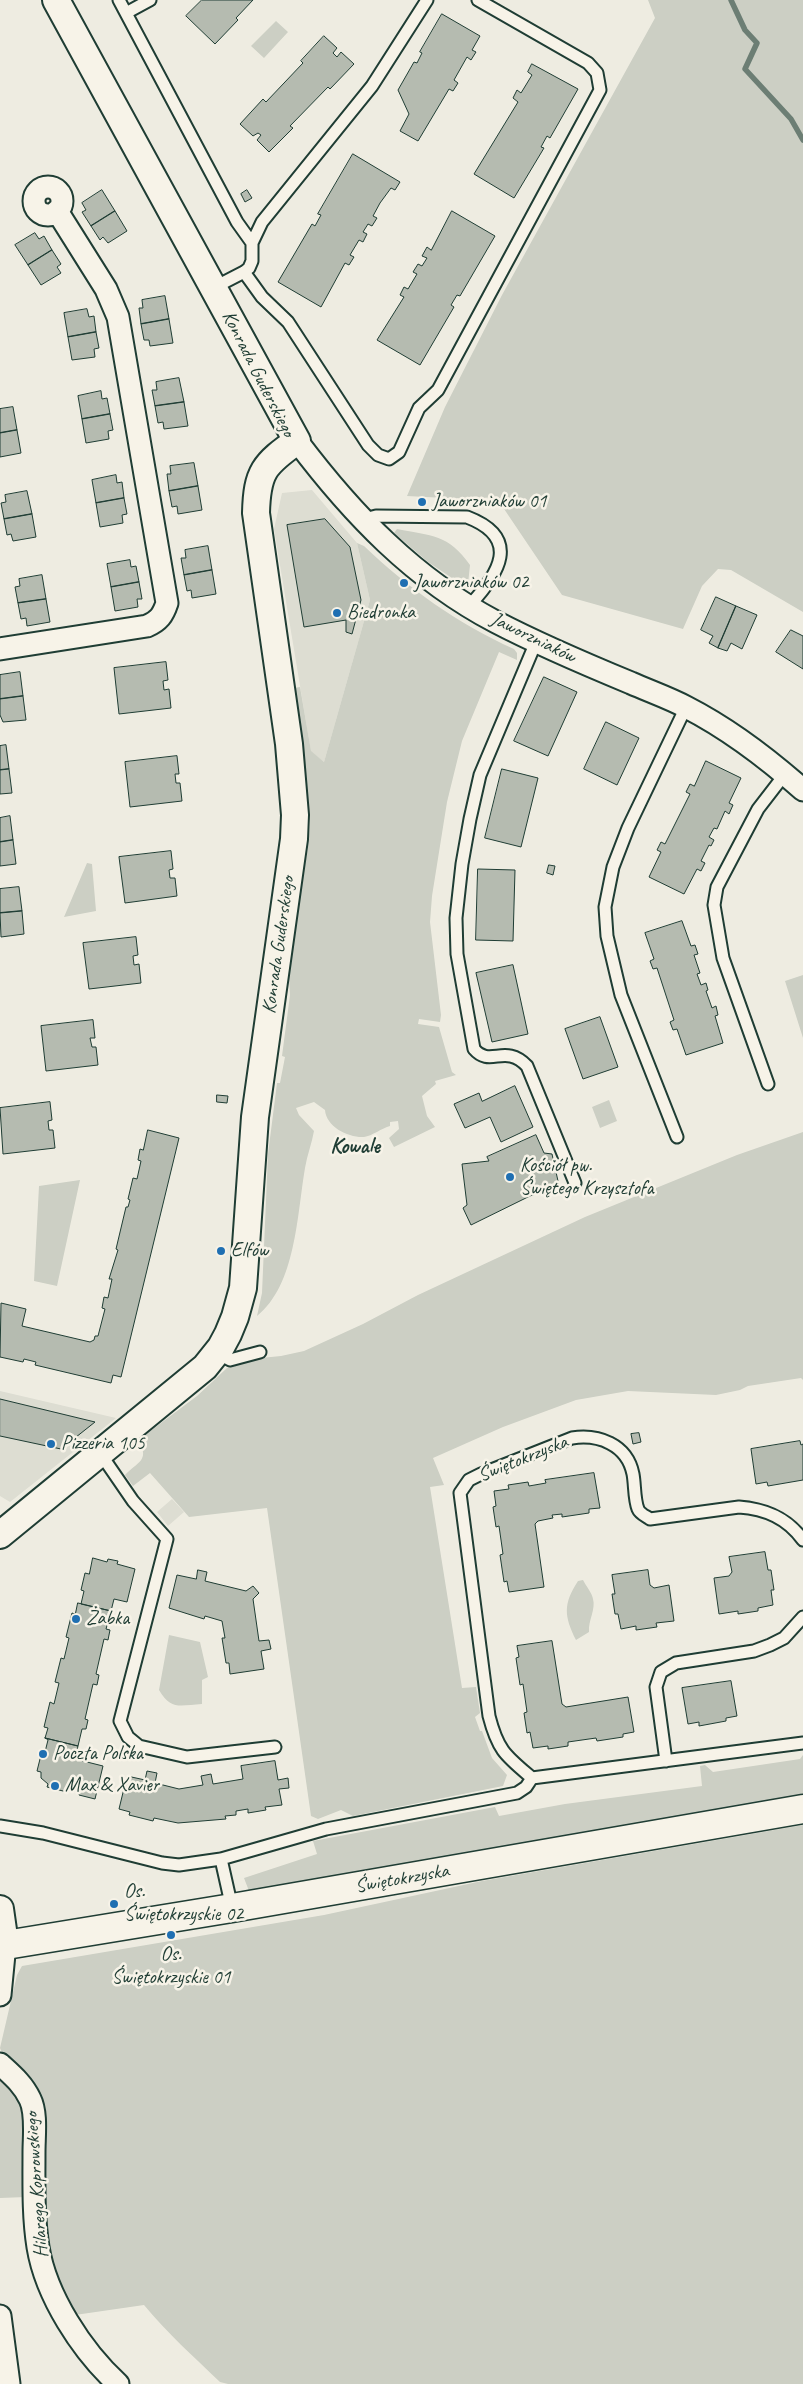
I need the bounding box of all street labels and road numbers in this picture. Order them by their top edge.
street label: Konrada Guderskiego [216,307,300,441]
street label: Jaworzniaków [487,607,579,669]
street label: Konrada Guderskiego [257,875,301,1015]
street label: Świętokrzyska [475,1430,571,1488]
street label: Świętokrzyska [353,1859,451,1899]
street label: Hilarego Koprowskiego [20,2111,54,2259]

